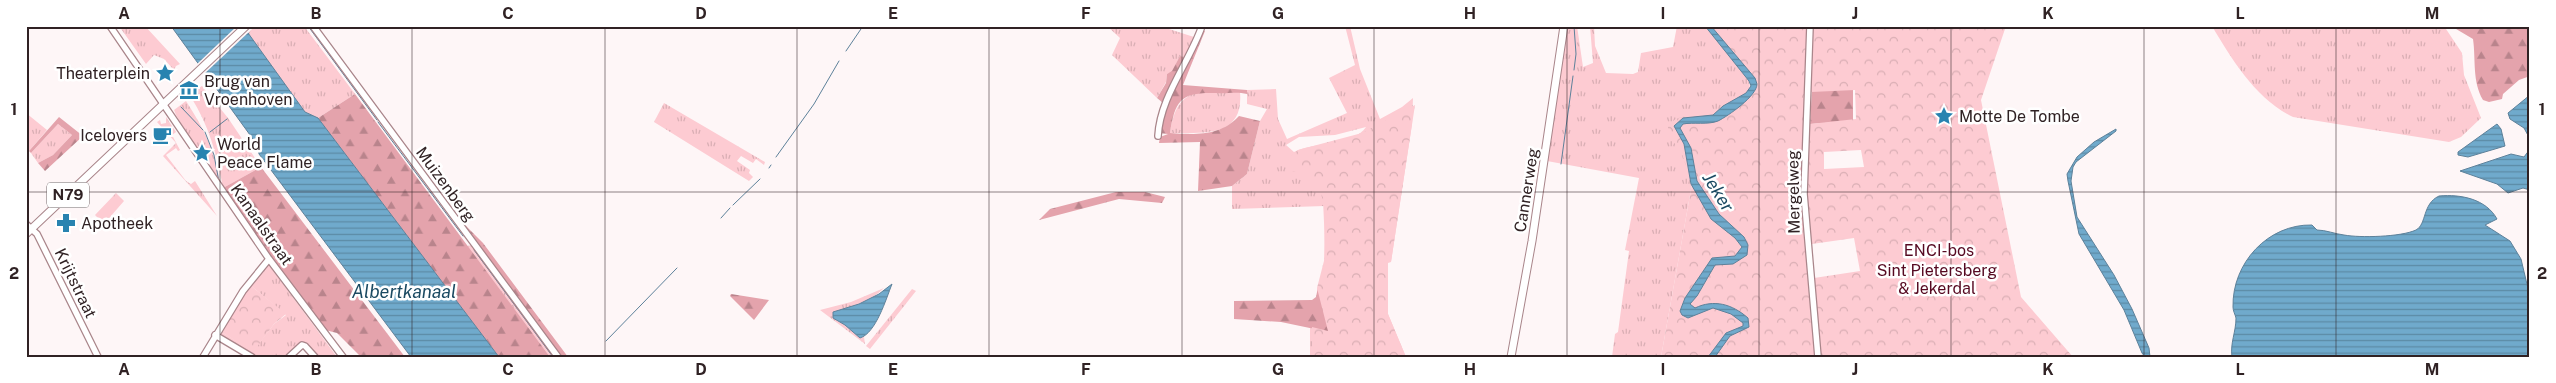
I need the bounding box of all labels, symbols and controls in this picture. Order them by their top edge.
text: A [118,4,130,23]
text: B [311,4,322,23]
text: C [502,4,514,23]
text: D [695,4,707,23]
text: E [888,4,898,23]
text: F [1081,4,1091,23]
text: G [1272,4,1284,23]
text: H [1464,4,1476,23]
text: I [1661,4,1665,23]
text: J [1852,4,1858,23]
text: K [2042,4,2054,23]
text: L [2235,4,2245,23]
text: M [2425,4,2439,23]
place icon: Theaterplein [154,62,176,84]
place label: Theaterplein [56,64,150,83]
place label: Brug van Vroenhoven [204,72,292,109]
museum icon: Brug van Vroenhoven [178,79,200,101]
text: 1 [11,100,17,119]
text: 1 [2539,100,2545,119]
place icon: Motte De Tombe [1933,105,1955,127]
place label: Motte De Tombe [1959,107,2080,126]
cafe icon: Icelovers [151,124,173,146]
place label: Icelovers [80,126,147,145]
place label: World Peace Flame [217,135,312,172]
place icon: World Peace Flame [191,142,213,164]
street label: Muizenberg [412,143,479,226]
street label: Cannerweg [1510,147,1543,234]
street label: Mergelweg [1783,150,1804,234]
water label: Jeker [1698,168,1739,215]
street label: Kanaalstraat [227,180,297,269]
road number: N79 [47,182,89,208]
pharmacy icon: Apotheek [55,212,77,234]
place label: Apotheek [81,214,153,233]
park label: ENCI-bos [1904,241,1974,260]
street label: Krijtstraat [51,245,101,321]
park label: Sint Pietersberg & Jekerdal [1877,261,1997,298]
text: 2 [9,264,19,283]
text: 2 [2537,264,2547,283]
water label: Albertkanaal [352,281,456,302]
text: A [118,360,130,379]
text: B [311,360,322,379]
text: C [502,360,514,379]
text: D [695,360,707,379]
text: E [888,360,898,379]
text: F [1081,360,1091,379]
text: G [1272,360,1284,379]
text: H [1464,360,1476,379]
text: I [1661,360,1665,379]
text: J [1852,360,1858,379]
text: K [2042,360,2054,379]
text: L [2235,360,2245,379]
text: M [2425,360,2439,379]

